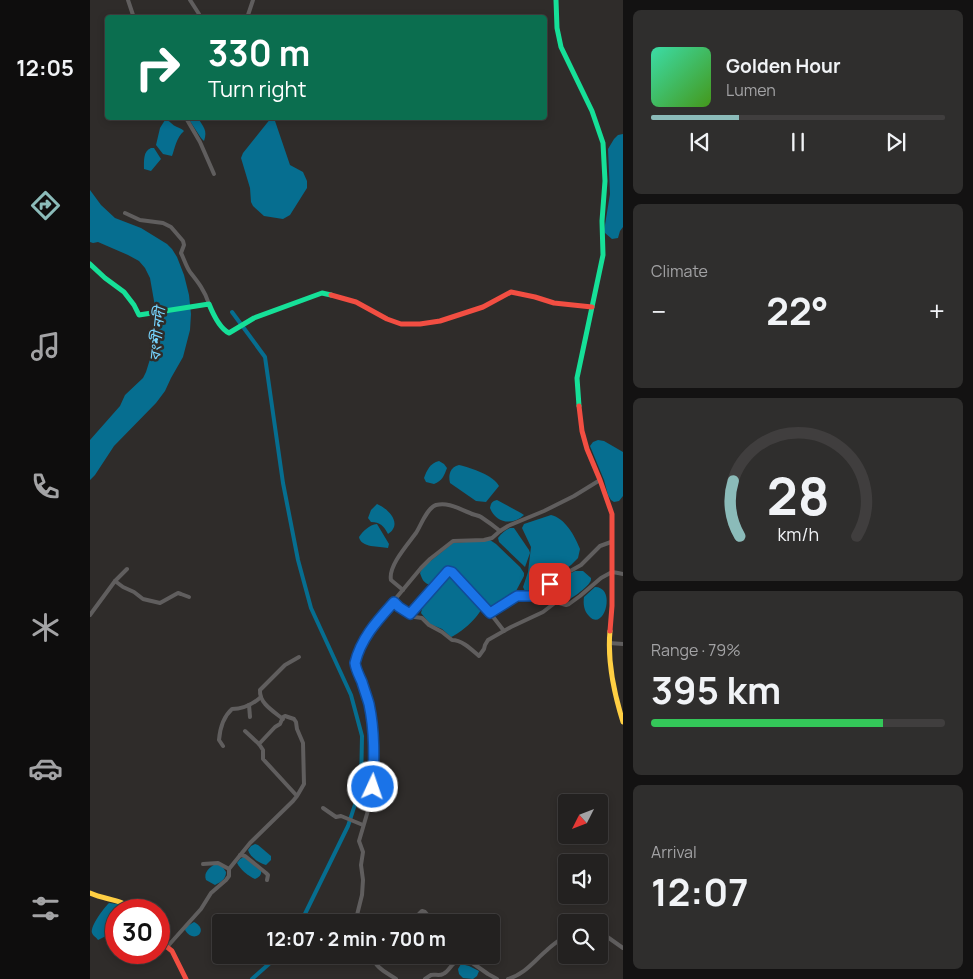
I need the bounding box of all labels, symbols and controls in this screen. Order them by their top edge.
text: 330 m [208,29,310,77]
icon: right [125,35,190,100]
text: 12:05 [16,53,74,83]
text: Golden Hour [726,53,840,79]
text: Turn right [208,74,306,104]
text: Lumen [726,79,776,101]
icon: previous [686,128,714,156]
icon: pause [784,128,812,156]
icon: next [882,128,910,156]
icon: directions [28,188,63,223]
text: Climate [651,260,708,282]
text: 22° [766,284,829,336]
text: − [651,292,666,330]
text: + [929,292,945,330]
water label: বংশী নদী [144,303,171,362]
icon: music [28,329,63,364]
text: 28 [767,460,829,531]
icon: phone [28,469,63,504]
text: km/h [777,522,819,546]
pin [529,563,571,605]
icon: arrive [536,570,564,598]
icon: climate [28,610,63,645]
text: Range · 79% [651,639,741,661]
text: 395 km [651,663,781,715]
icon: car [28,751,63,786]
position arrow [346,760,398,812]
north arrow [558,794,608,844]
map controls [558,794,608,964]
text: Arrival [651,841,697,863]
button: sound [558,854,608,904]
text: 12:07 [651,865,749,917]
icon: filters [28,891,63,926]
speed limit sign: 30 [105,899,170,964]
button: search [558,914,608,964]
text: 12:07 · 2 min · 700 m [266,926,446,952]

